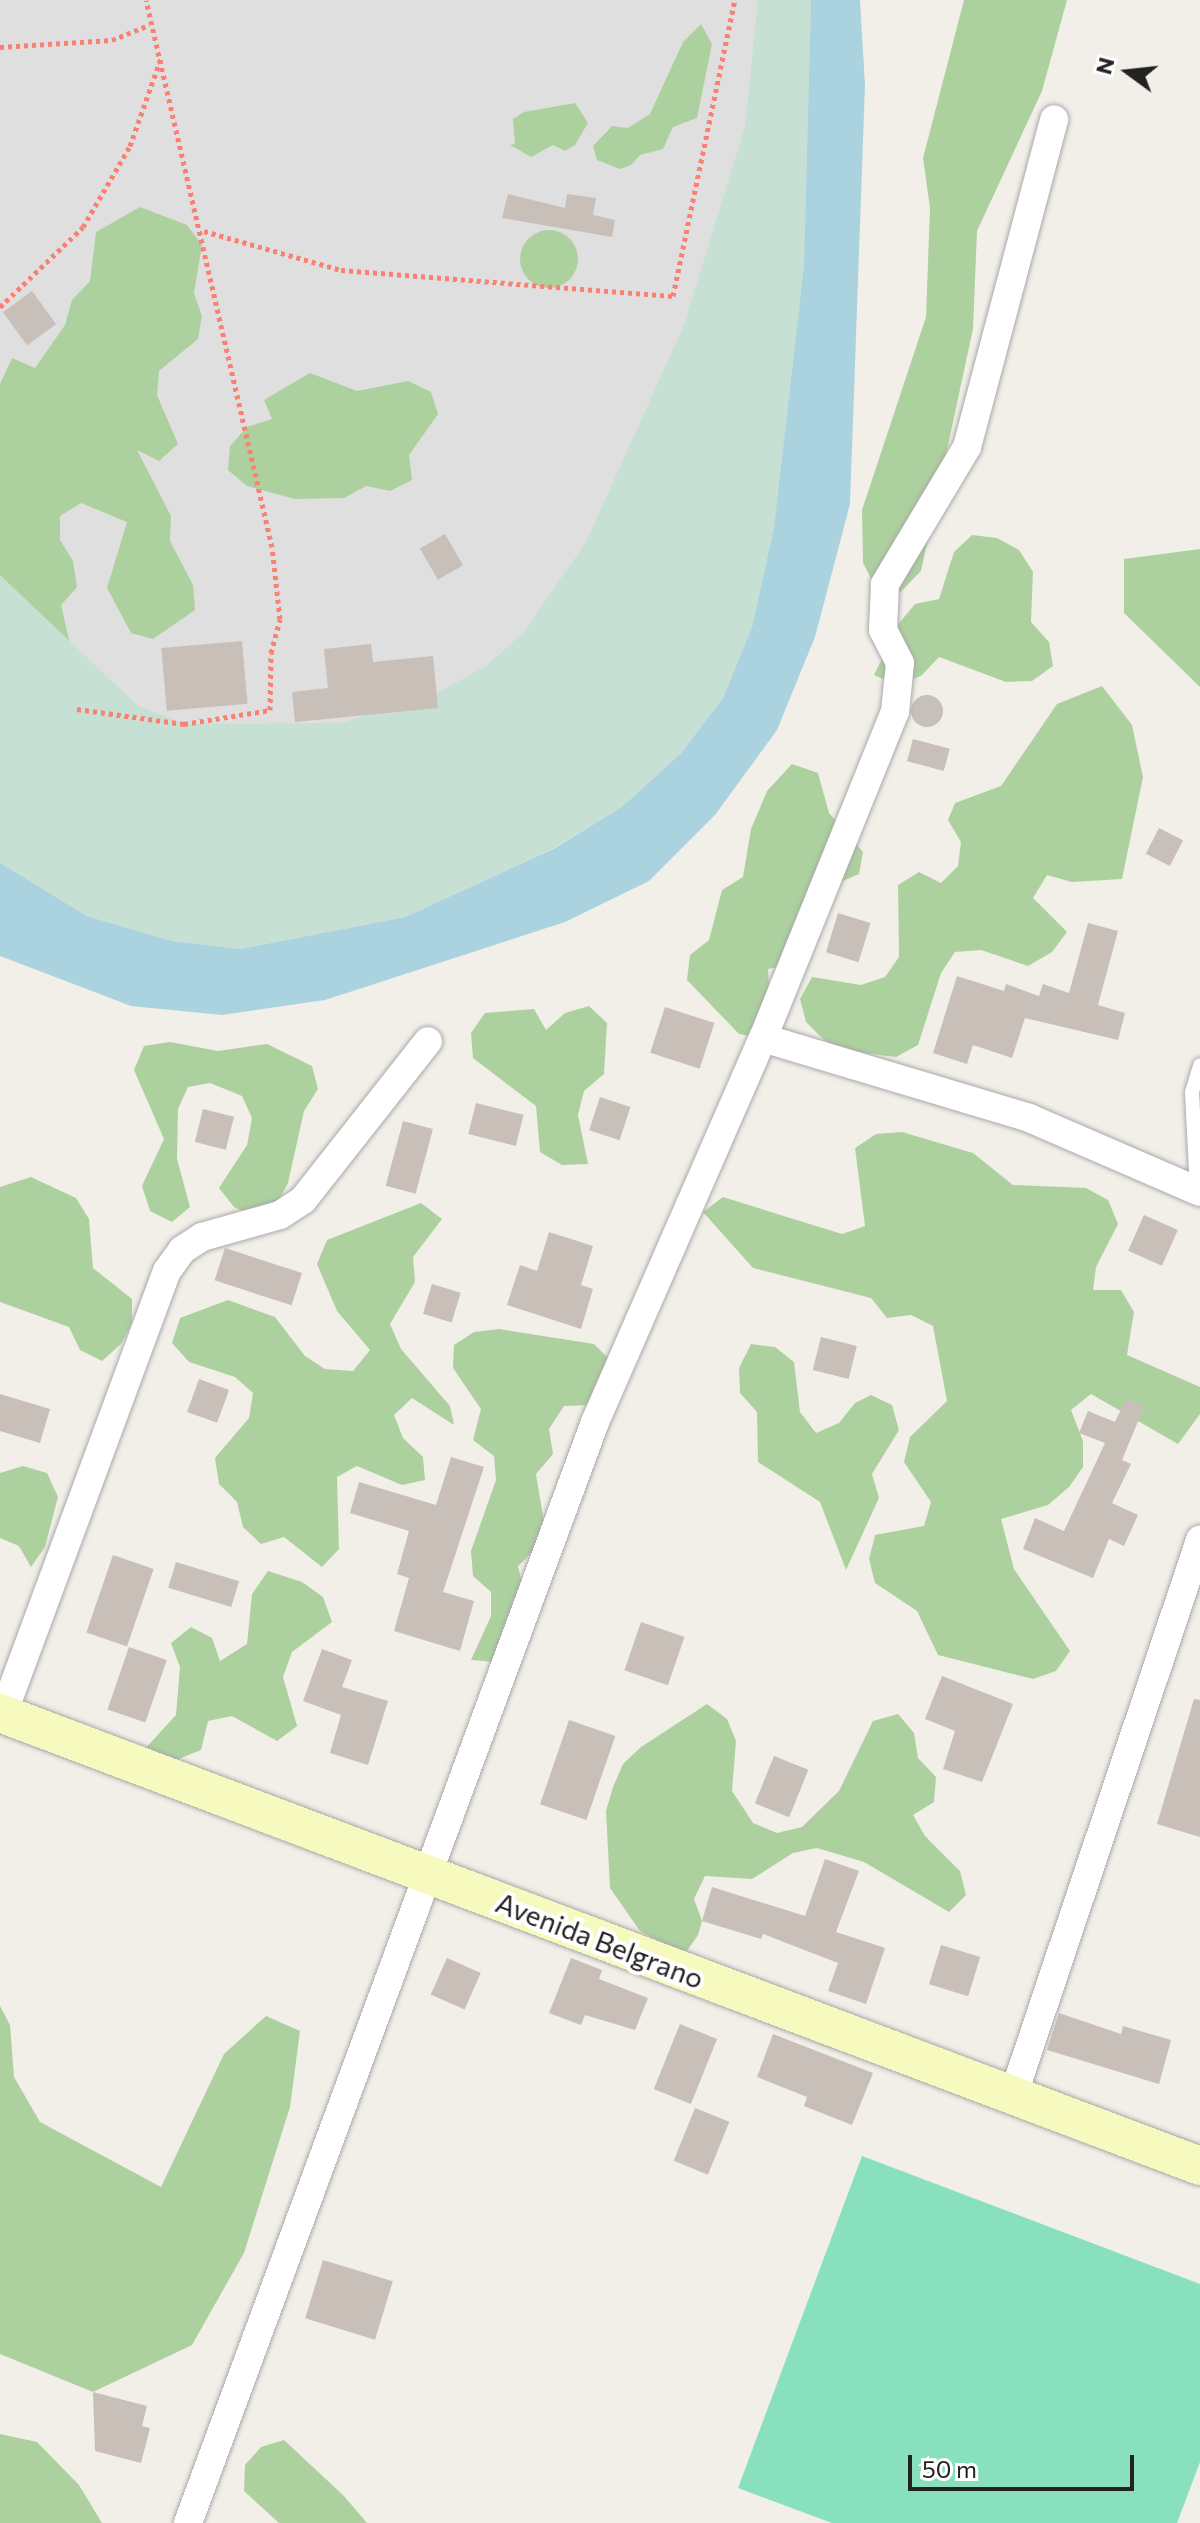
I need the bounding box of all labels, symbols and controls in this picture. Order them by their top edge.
north arrow [1088,32,1168,112]
text: N [1089,54,1120,77]
street label: Avenida Belgrano [491,1885,709,1995]
scale bar [912,2439,1138,2489]
text: 50 m [922,2454,977,2483]

